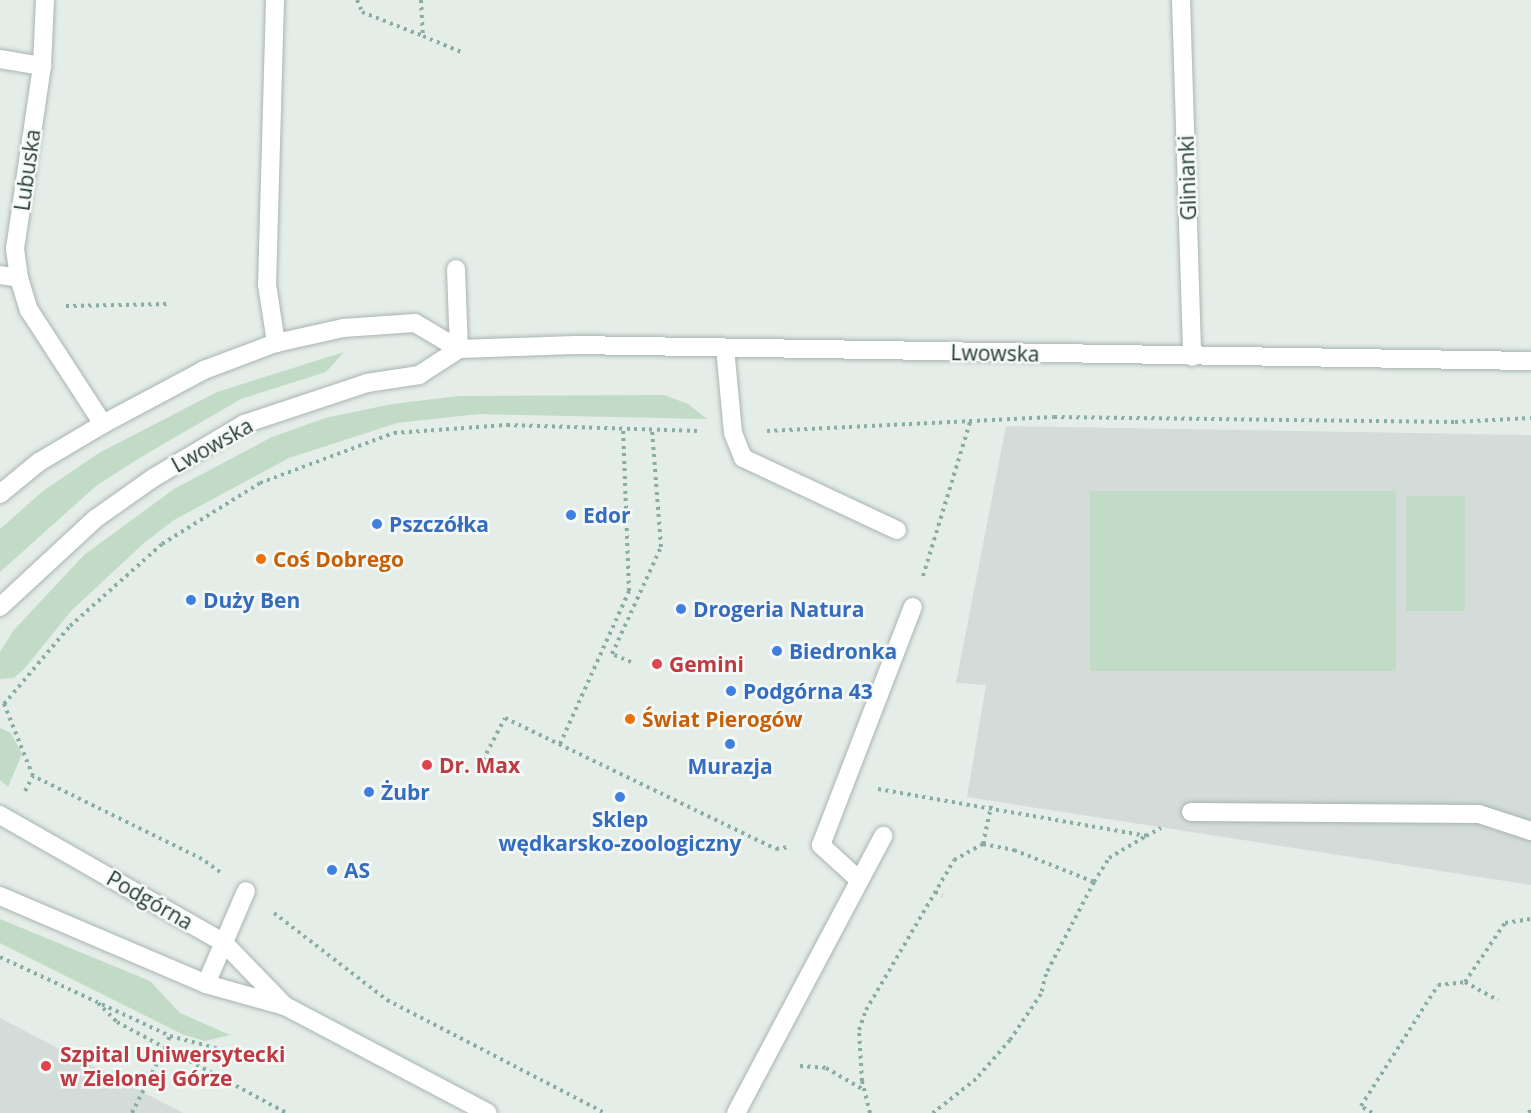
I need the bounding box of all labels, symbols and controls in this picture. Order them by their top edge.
street label: Lubuska [9,128,45,212]
street label: Glinianki [1173,135,1201,221]
street label: Lwowska [950,340,1040,366]
street label: Lwowska [167,412,257,478]
place label: Edor [583,502,631,528]
marker: Edor [564,508,578,522]
place label: Pszczółka [389,511,489,537]
marker: Pszczółka [370,517,384,531]
place label: Coś Dobrego [273,546,404,572]
marker: Coś Dobrego [254,552,268,566]
place label: Duży Ben [203,587,300,613]
marker: Duży Ben [184,593,198,607]
place label: Drogeria Natura [693,596,864,622]
marker: Drogeria Natura [674,602,688,616]
place label: Biedronka [789,638,897,664]
marker: Biedronka [770,644,784,658]
place label: Gemini [669,651,744,677]
marker: Gemini [650,657,664,671]
place label: Podgórna 43 [743,678,873,704]
marker: Podgórna 43 [724,684,738,698]
place label: Świat Pierogów [642,706,803,732]
marker: Świat Pierogów [623,712,637,726]
marker: Murazja [723,737,737,751]
place label: Dr. Max [439,752,520,778]
place label: Murazja [687,753,773,779]
marker: Dr. Max [420,758,434,772]
place label: Żubr [381,779,430,805]
marker: Żubr [362,785,376,799]
marker: Sklep wędkarsko-zoologiczny [613,790,627,804]
place label: Sklep wędkarsko-zoologiczny [499,806,741,856]
place label: AS [344,857,370,883]
marker: AS [325,863,339,877]
street label: Podgórna [102,865,198,935]
place label: Szpital Uniwersytecki w Zielonej Górze [60,1041,285,1091]
marker: Szpital Uniwersytecki w Zielonej Górze [37,1057,55,1075]

